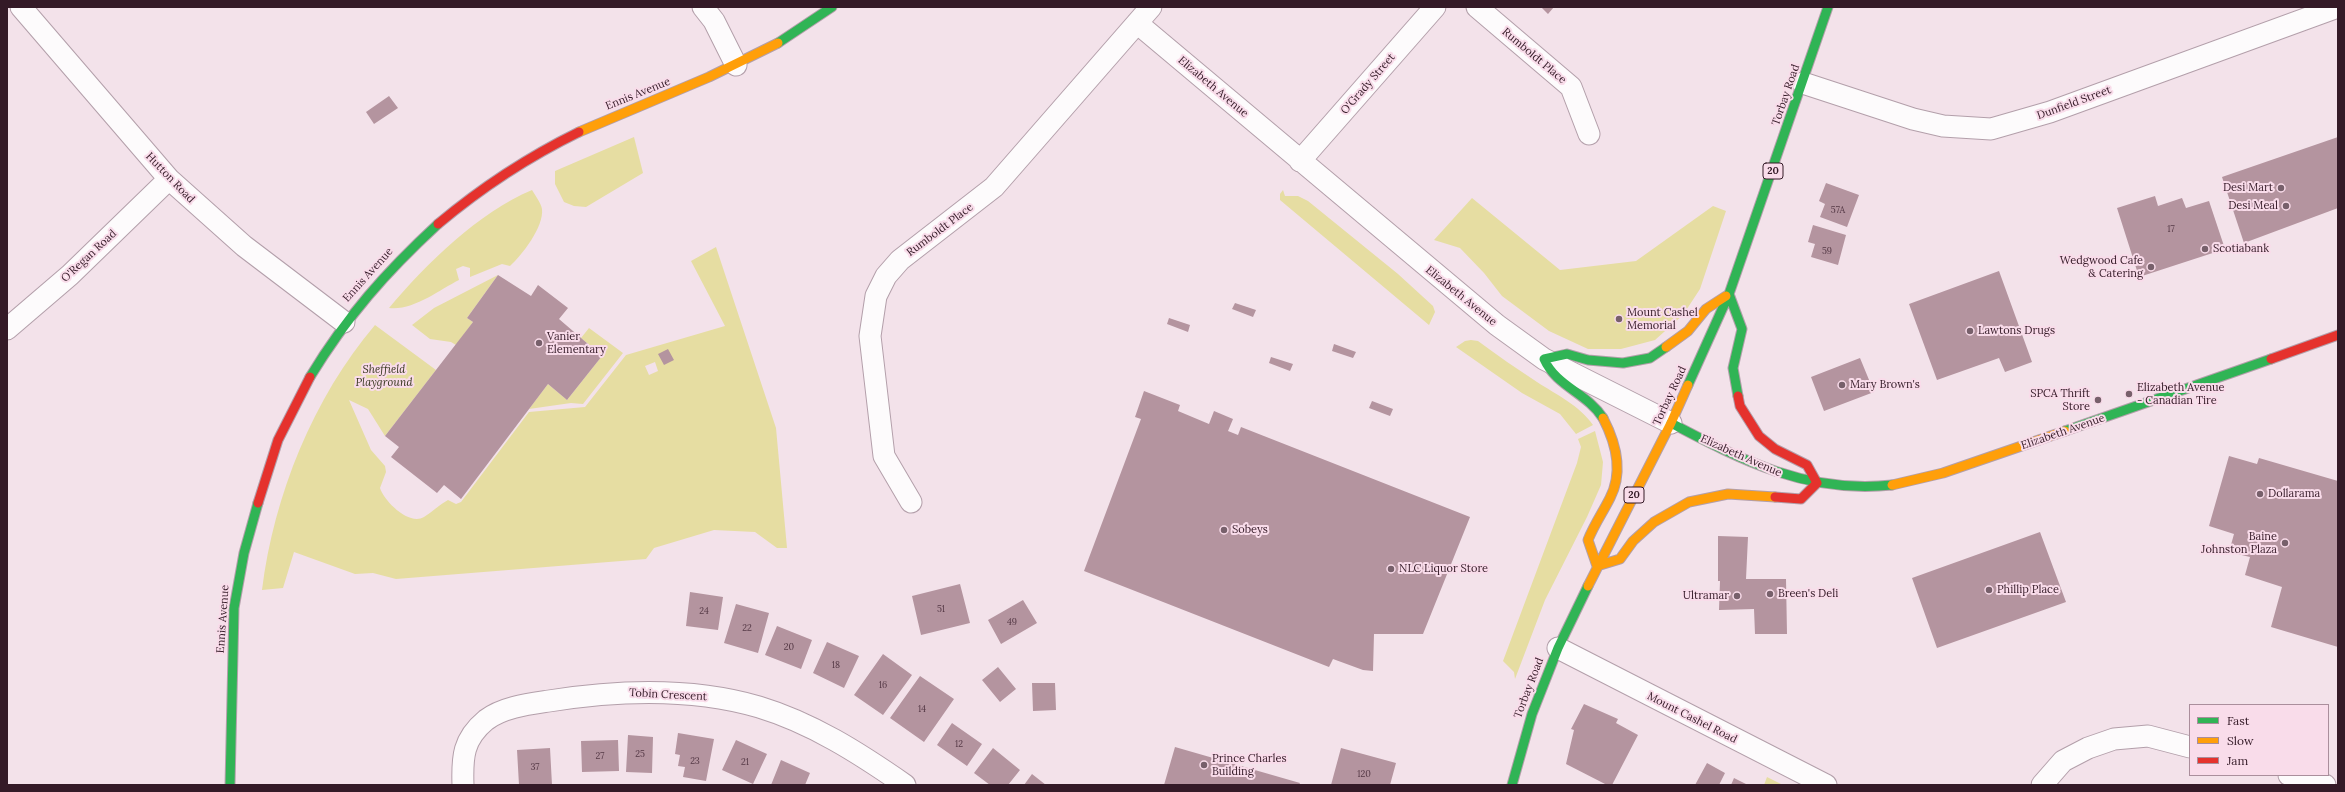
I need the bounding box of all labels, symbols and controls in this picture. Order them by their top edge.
street label: Rumboldt Place [1499,25,1569,87]
street label: O'Grady Street [1338,51,1398,117]
street label: Elizabeth Avenue [1175,54,1251,120]
street label: Torbay Road [1769,63,1803,127]
street label: Ennis Avenue [604,75,672,113]
street label: Dunfield Street [2035,83,2113,123]
street label: Hutton Road [143,150,197,206]
road number: 20 [1763,163,1783,179]
place label: Desi Mart [2223,181,2273,195]
marker: Desi Mart [2276,183,2286,193]
place label: Desi Meal [2228,199,2278,213]
street label: Rumboldt Place [904,201,976,259]
marker: Desi Meal [2281,201,2291,211]
house number: 57A [1831,205,1845,215]
house number: 17 [2167,224,2175,234]
street label: O'Regan Road [59,227,119,285]
place label: Scotiabank [2213,242,2269,256]
marker: Scotiabank [2200,244,2210,254]
street label: Ennis Avenue [340,245,396,305]
house number: 59 [1822,246,1832,256]
place label: Wedgwood Cafe & Catering [2060,254,2143,280]
marker: Wedgwood Cafe & Catering [2146,262,2156,272]
street label: Elizabeth Avenue [1423,263,1499,329]
place label: Mount Cashel Memorial [1627,306,1698,332]
marker: Mount Cashel Memorial [1614,314,1624,324]
place label: Lawtons Drugs [1978,324,2055,338]
marker: Lawtons Drugs [1965,326,1975,336]
place label: Vanier Elementary [547,330,606,356]
marker: Vanier Elementary [534,338,544,348]
park label: Sheffield Playground [355,363,413,389]
street label: Torbay Road [1651,364,1689,428]
place label: Mary Brown's [1850,378,1920,392]
marker: Mary Brown's [1837,380,1847,390]
place label: Elizabeth Avenue - Canadian Tire [2137,381,2225,407]
place label: SPCA Thrift Store [2030,387,2090,413]
marker: Elizabeth Avenue - Canadian Tire [2124,389,2134,399]
marker: SPCA Thrift Store [2093,395,2103,405]
street label: Elizabeth Avenue [2019,412,2107,452]
street label: Elizabeth Avenue [1698,432,1784,480]
road number: 20 [1624,487,1644,503]
place label: Dollarama [2268,487,2320,501]
marker: Dollarama [2255,489,2265,499]
place label: Sobeys [1232,523,1268,537]
marker: Sobeys [1219,525,1229,535]
place label: Baine Johnston Plaza [2201,530,2277,556]
marker: Baine Johnston Plaza [2280,538,2290,548]
place label: NLC Liquor Store [1399,562,1488,576]
marker: NLC Liquor Store [1386,564,1396,574]
place label: Phillip Place [1997,583,2059,597]
street label: Ennis Avenue [214,584,232,654]
marker: Phillip Place [1984,585,1994,595]
place label: Breen's Deli [1778,587,1838,601]
place label: Ultramar [1683,589,1729,603]
marker: Breen's Deli [1765,589,1775,599]
marker: Ultramar [1732,591,1742,601]
house number: 51 [937,604,945,614]
house number: 24 [699,606,709,616]
house number: 49 [1007,617,1017,627]
house number: 22 [742,623,752,633]
house number: 20 [784,642,794,652]
street label: Torbay Road [1511,656,1547,720]
house number: 18 [832,660,840,670]
house number: 16 [879,680,887,690]
street label: Tobin Crescent [629,686,707,704]
street label: Mount Cashel Road [1645,690,1739,746]
house number: 14 [918,704,926,714]
legend [2189,704,2329,776]
text: Fast [2227,713,2250,728]
text: Slow [2227,733,2254,748]
house number: 12 [955,739,963,749]
house number: 25 [635,749,645,759]
house number: 27 [596,751,604,761]
place label: Prince Charles Building [1212,752,1287,778]
text: Jam [2227,753,2248,768]
house number: 23 [690,756,700,766]
house number: 21 [741,757,749,767]
marker: Prince Charles Building [1199,760,1209,770]
house number: 37 [531,762,539,772]
house number: 120 [1357,769,1371,779]

